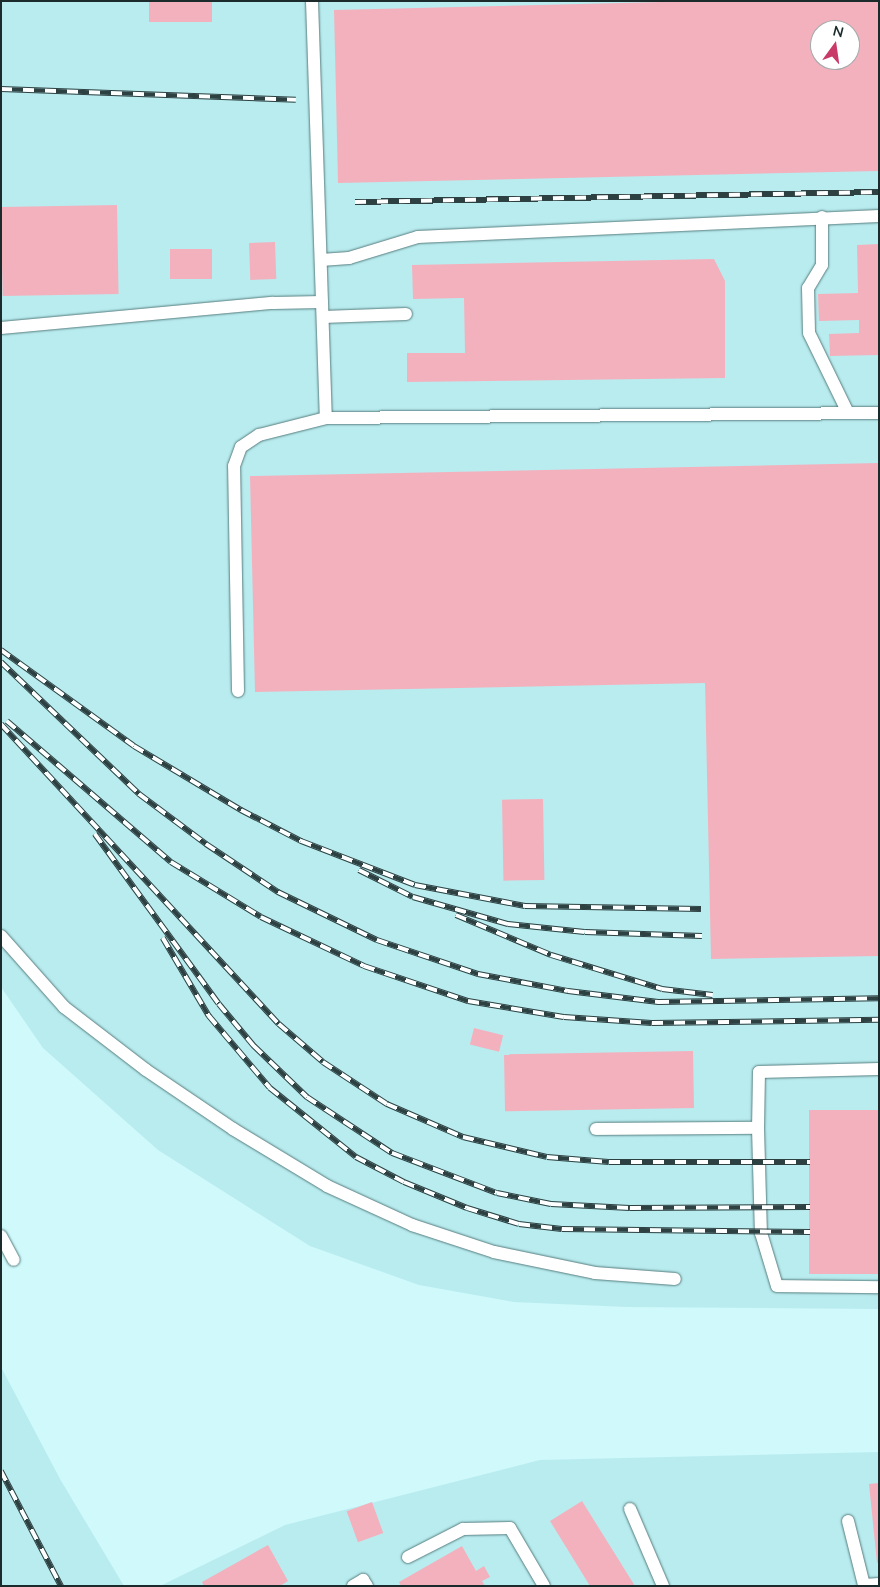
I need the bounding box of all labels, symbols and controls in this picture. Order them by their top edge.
north arrow [810,20,860,70]
text: N [831,21,846,41]

